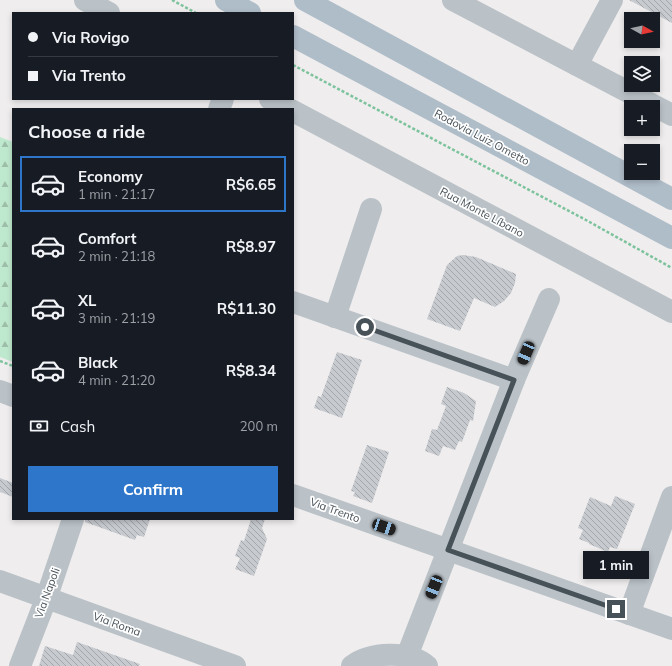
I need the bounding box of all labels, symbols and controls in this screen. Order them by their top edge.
north arrow [624,12,660,48]
map controls [624,12,660,180]
text: Via Rovigo [52,28,130,47]
button: layers [624,56,660,92]
text: Via Trento [52,66,126,85]
button: + [624,100,660,136]
street label: Rodovia Luiz Ometto [432,106,532,168]
text: Choose a ride [28,120,145,143]
button: − [624,144,660,180]
icon: car [30,166,66,202]
text: Economy [78,167,143,186]
text: R$6.65 [226,175,276,194]
street label: Rua Monte Líbano [438,184,526,240]
text: 1 min · 21:17 [78,186,155,202]
icon: car [30,228,66,264]
text: Comfort [78,229,136,248]
text: R$8.97 [226,237,276,256]
text: 2 min · 21:18 [78,248,155,264]
icon: car [30,290,66,326]
text: XL [78,291,96,310]
text: R$11.30 [217,299,276,318]
text: 3 min · 21:19 [78,310,155,326]
route start [356,318,374,336]
car [516,340,536,366]
icon: car [30,352,66,388]
text: Black [78,353,117,372]
text: R$8.34 [226,361,276,380]
text: 4 min · 21:20 [78,372,155,388]
icon: cash [28,415,50,437]
text: Cash [60,417,95,436]
text: 200 m [240,418,278,434]
button: Confirm [28,466,278,512]
street label: Via Trento [308,495,362,525]
car [371,517,397,537]
callout: 1 min [583,551,649,579]
text: 1 min [599,557,633,573]
street label: Via Napoli [31,566,63,620]
car [424,574,444,600]
route end [607,600,625,618]
street label: Via Roma [91,609,143,639]

